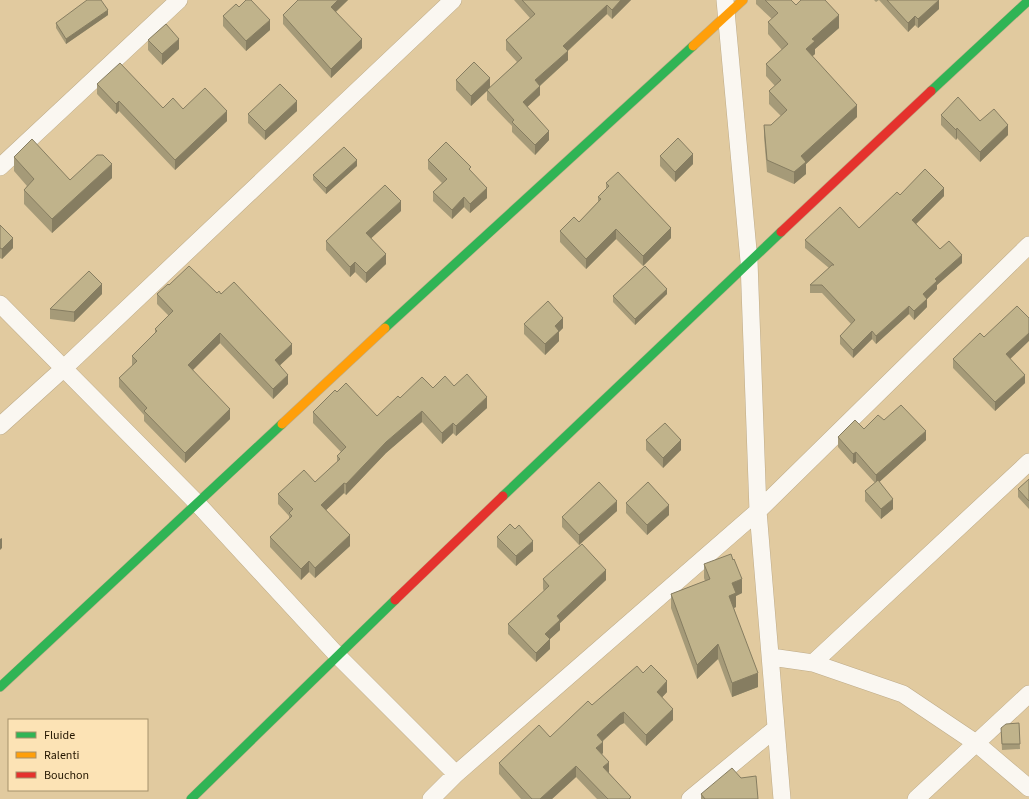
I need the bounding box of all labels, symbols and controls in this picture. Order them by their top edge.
legend [8,719,148,791]
text: Fluide [44,727,75,744]
text: Ralenti [44,747,79,764]
text: Bouchon [44,767,89,784]

